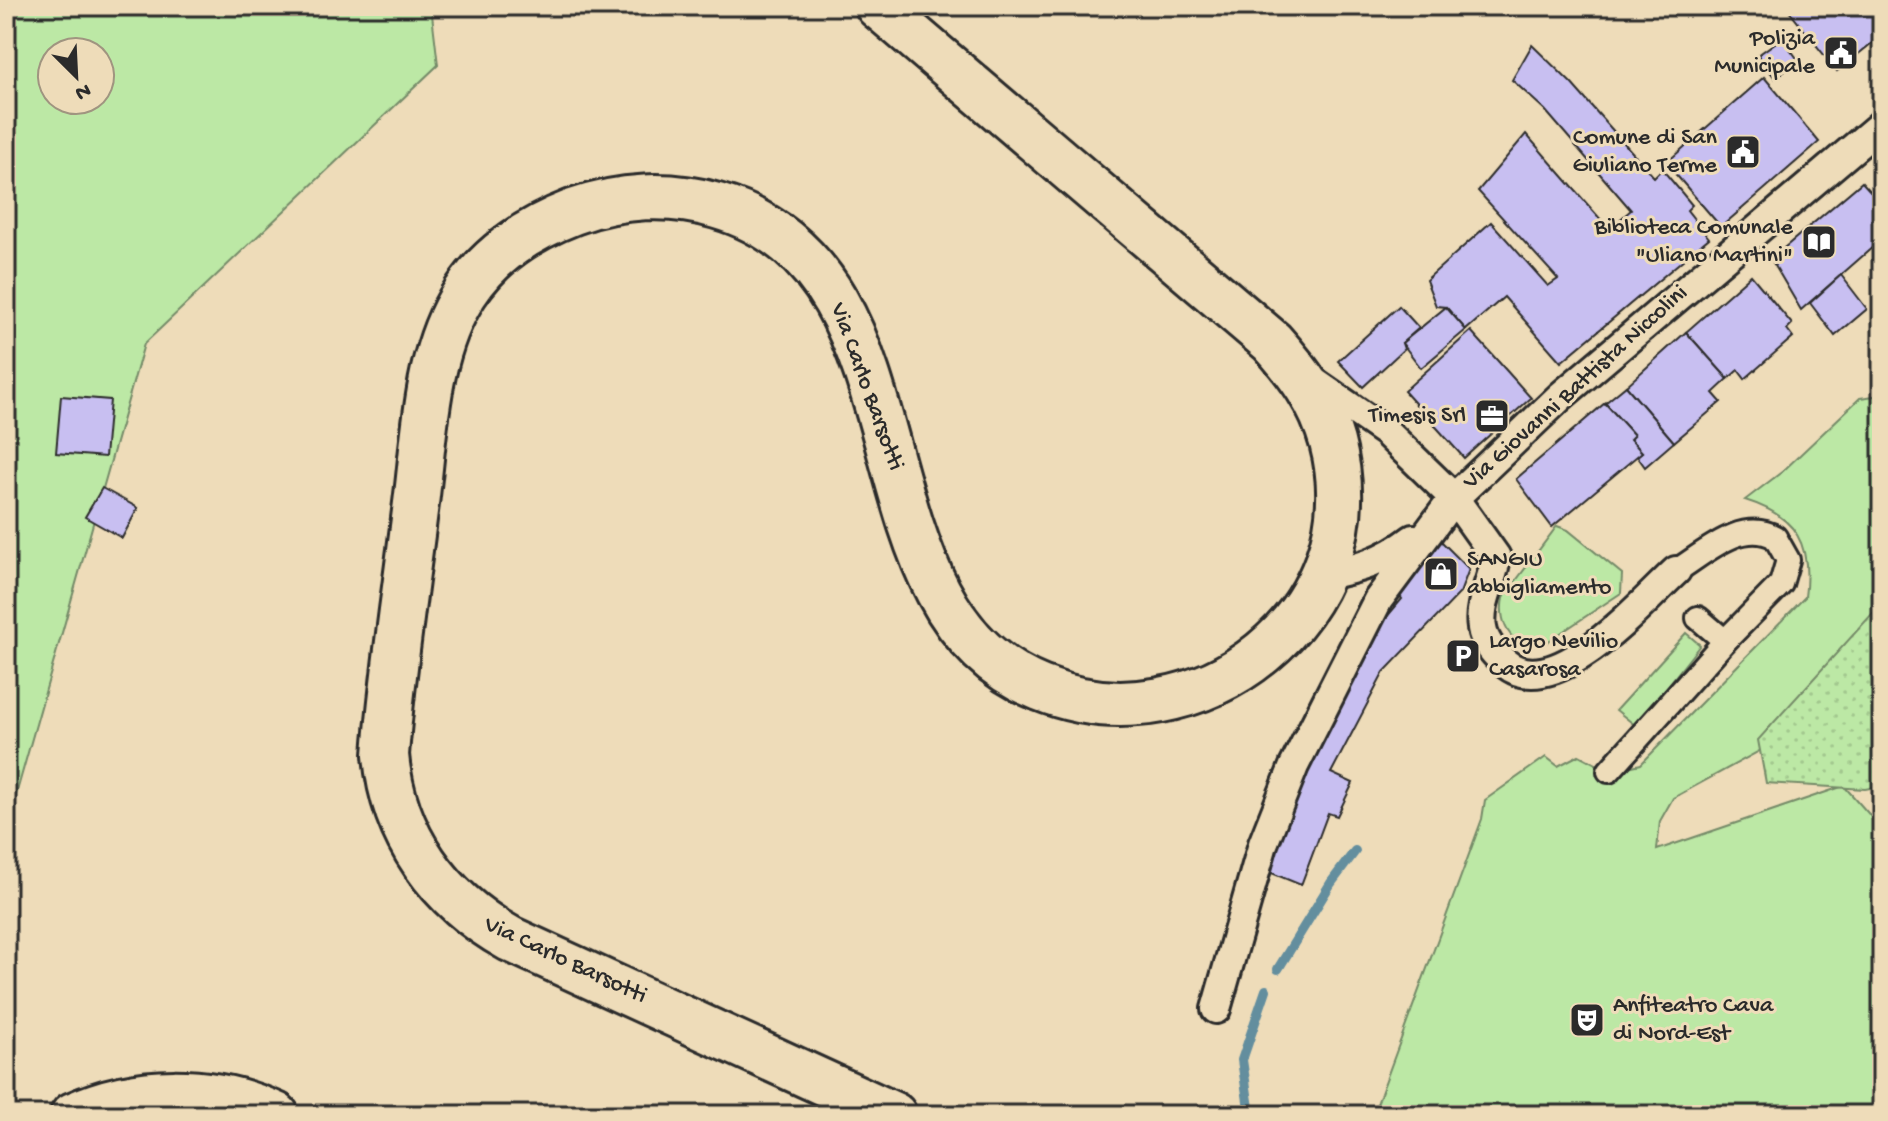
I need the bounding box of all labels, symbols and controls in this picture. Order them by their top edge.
place label: Polizia Municipale [1714,25,1816,82]
public building icon: Polizia Municipale [1822,34,1860,72]
north arrow [36,36,116,116]
text: N [71,76,94,105]
place label: Comune di San Giuliano Terme [1572,124,1718,181]
public building icon: Comune di San Giuliano Terme [1724,133,1762,171]
place label: Biblioteca Comunale "Uliano Martini" [1593,214,1794,271]
library icon: Biblioteca Comunale "Uliano Martini" [1800,223,1838,261]
street label: Via Giovanni Battista Niccolini [1457,279,1694,497]
street label: Via Carlo Barsotti [822,298,910,475]
office icon: Timesis Srl [1473,397,1511,435]
place label: Timesis Srl [1367,402,1466,431]
place label: SANGIU abbigliamento [1467,546,1611,603]
shop icon: SANGIU abbigliamento [1422,555,1460,593]
place label: Largo Nevilio Casarosa [1489,628,1618,685]
parking icon: Largo Nevilio Casarosa [1444,637,1482,675]
street label: Via Carlo Barsotti [478,910,651,1011]
place label: Anfiteatro Cava di Nord-Est [1613,992,1774,1049]
theatre icon: Anfiteatro Cava di Nord-Est [1568,1001,1606,1039]

